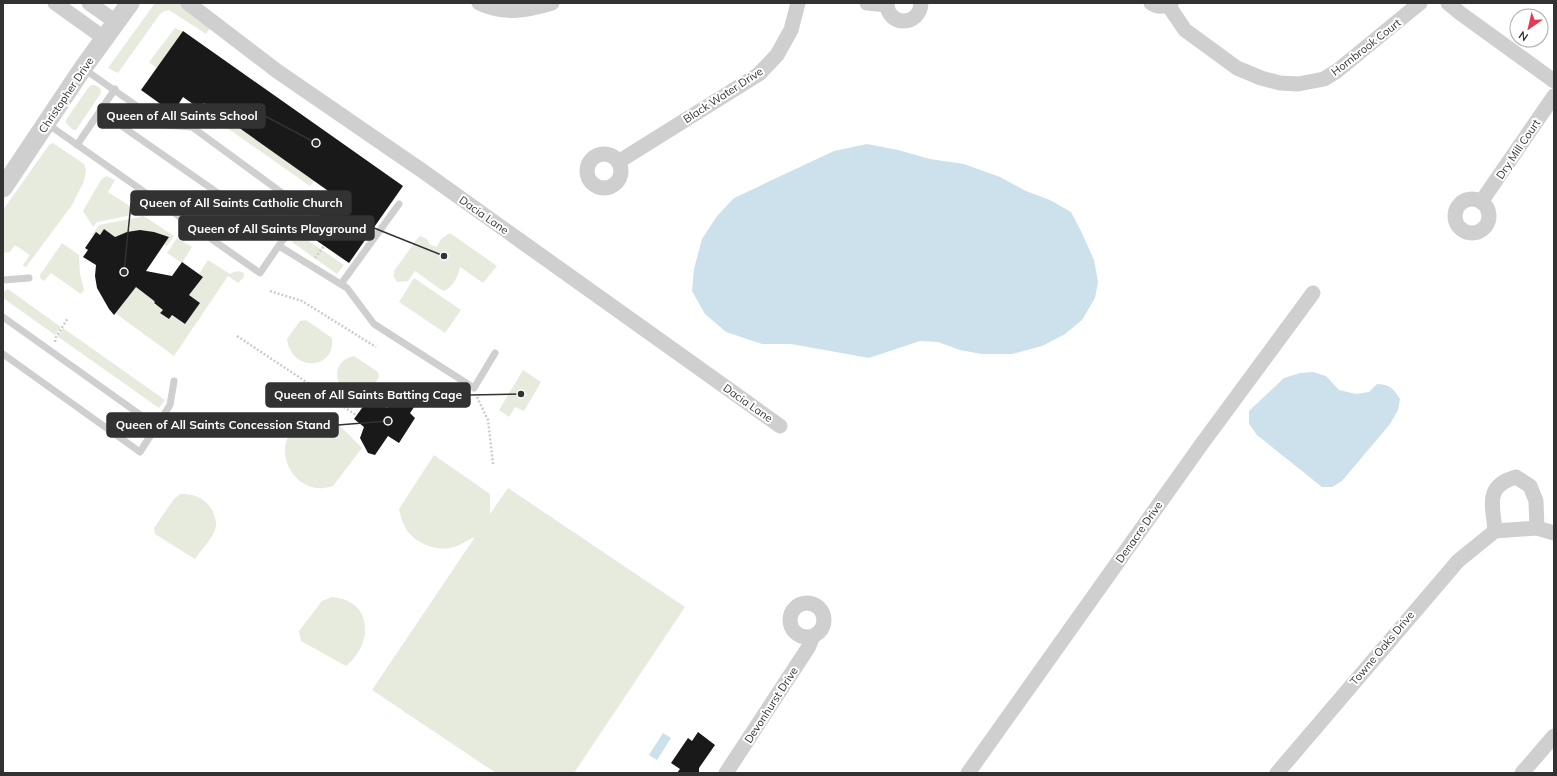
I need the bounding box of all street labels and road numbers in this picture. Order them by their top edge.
street label: Hornbrook Court [1328,15,1404,79]
street label: Christopher Drive [35,54,97,136]
street label: Black Water Drive [681,64,765,126]
street label: Dry Mill Court [1493,116,1543,182]
street label: Dacia Lane [456,193,512,237]
street label: Dacia Lane [720,381,776,425]
street label: Denacre Drive [1113,498,1165,566]
street label: Towne Oaks Drive [1347,608,1417,688]
street label: Devonhurst Drive [741,664,801,746]

